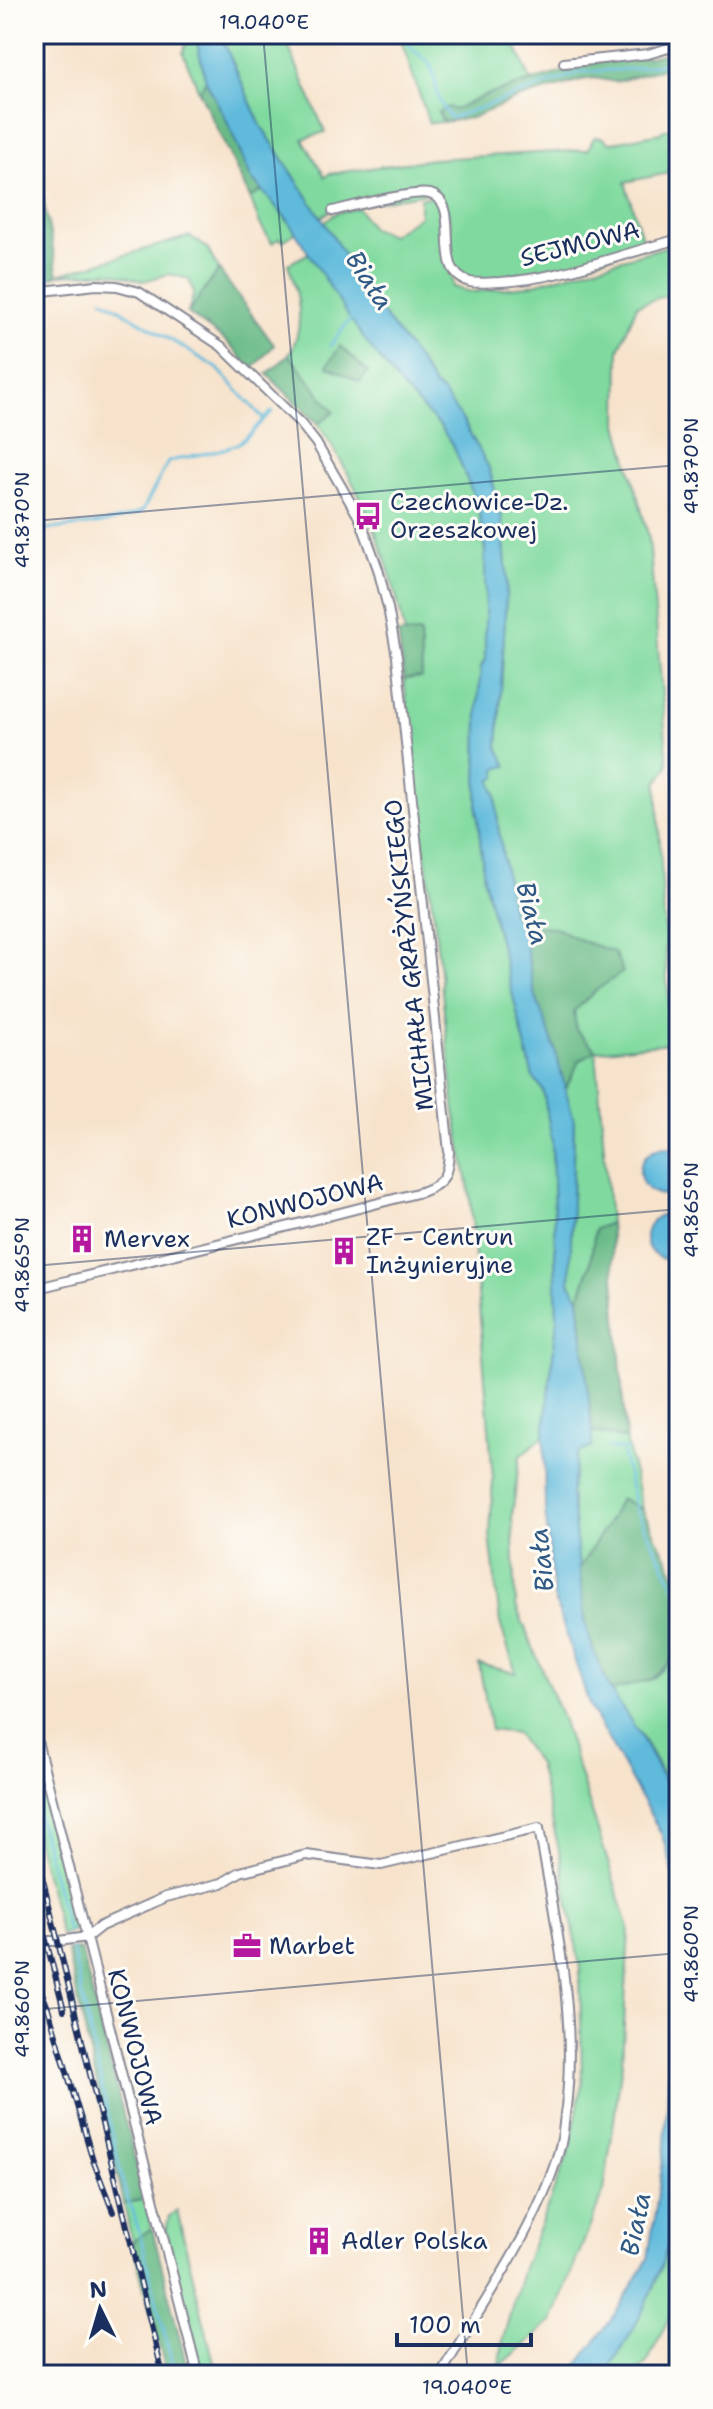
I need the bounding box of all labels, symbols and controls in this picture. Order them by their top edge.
text: 19.040°E [219,9,309,35]
street label: SEJMOWA [517,214,643,274]
water label: Biała [338,244,402,316]
text: 49.870°N [678,417,704,515]
text: 49.870°N [9,471,35,569]
place label: Czechowice-Dz. Orzeszkowej [390,486,569,546]
bus stop icon: Czechowice-Dz. Orzeszkowej [353,501,383,531]
street label: MICHAŁA GRAŻYŃSKIEGO [377,798,441,1112]
water label: Biała [508,878,558,948]
text: 49.865°N [678,1162,704,1258]
street label: KONWOJOWA [223,1166,387,1236]
text: 49.865°N [9,1217,35,1313]
place label: ZF - Centrun Inżynieryjne [366,1221,514,1281]
place label: Mervex [104,1223,190,1255]
building icon: Mervex [67,1224,97,1254]
building icon: ZF - Centrun Inżynieryjne [329,1236,359,1266]
water label: Biała [520,1526,562,1594]
text: 49.860°N [678,1905,704,2003]
place label: Marbet [269,1930,355,1962]
office icon: Marbet [232,1931,262,1961]
text: 49.860°N [9,1960,35,2058]
street label: KONWOJOWA [100,1965,170,2129]
water label: Biała [611,2189,659,2259]
place label: Adler Polska [341,2225,488,2257]
building icon: Adler Polska [304,2226,334,2256]
north arrow [60,2269,140,2349]
text: N [88,2274,108,2305]
scale bar [397,2297,531,2347]
text: 100 m [409,2309,481,2341]
text: 19.040°E [422,2374,512,2400]

